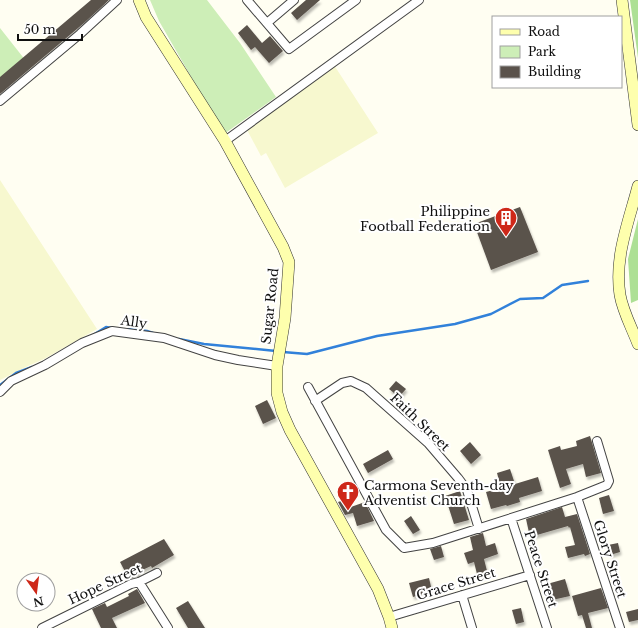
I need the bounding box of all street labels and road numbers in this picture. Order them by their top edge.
street label: Sugar Road [258,267,282,345]
street label: Ally [119,312,149,332]
street label: Faith Street [387,389,454,455]
street label: Glory Street [589,518,631,600]
street label: Peace Street [520,528,562,610]
street label: Hope Street [65,560,145,608]
street label: Grace Street [414,564,498,604]

